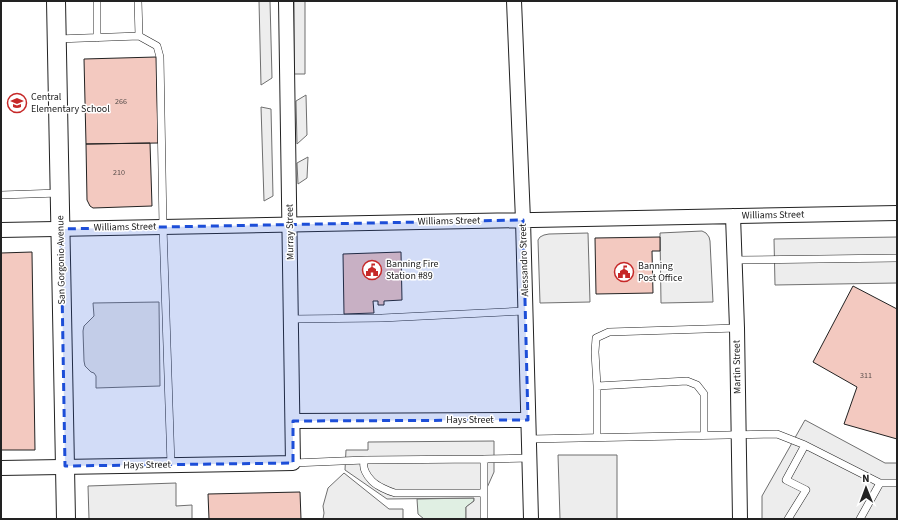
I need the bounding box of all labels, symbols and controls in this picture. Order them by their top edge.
place label: Central Elementary School [31,90,110,116]
school or university icon: Central Elementary School [6,92,28,114]
house number: 266 [115,96,127,107]
house number: 210 [113,167,125,178]
street label: Murray Street [283,203,297,260]
street label: Williams Street [742,207,805,223]
street label: Williams Street [418,213,481,229]
street label: San Gorgonio Avenue [53,215,69,305]
street label: Williams Street [94,219,157,235]
street label: Alessandro Street [516,223,532,297]
place label: Banning Fire Station #89 [386,257,439,283]
public building icon: Banning Fire Station #89 [361,259,383,281]
place label: Banning Post Office [638,259,682,285]
public building icon: Banning Post Office [613,261,635,283]
street label: Martin Street [730,339,744,394]
house number: 311 [860,370,872,381]
street label: Hays Street [446,413,494,427]
street label: Hays Street [123,458,171,472]
north arrow [846,468,886,508]
text: N [862,471,870,486]

